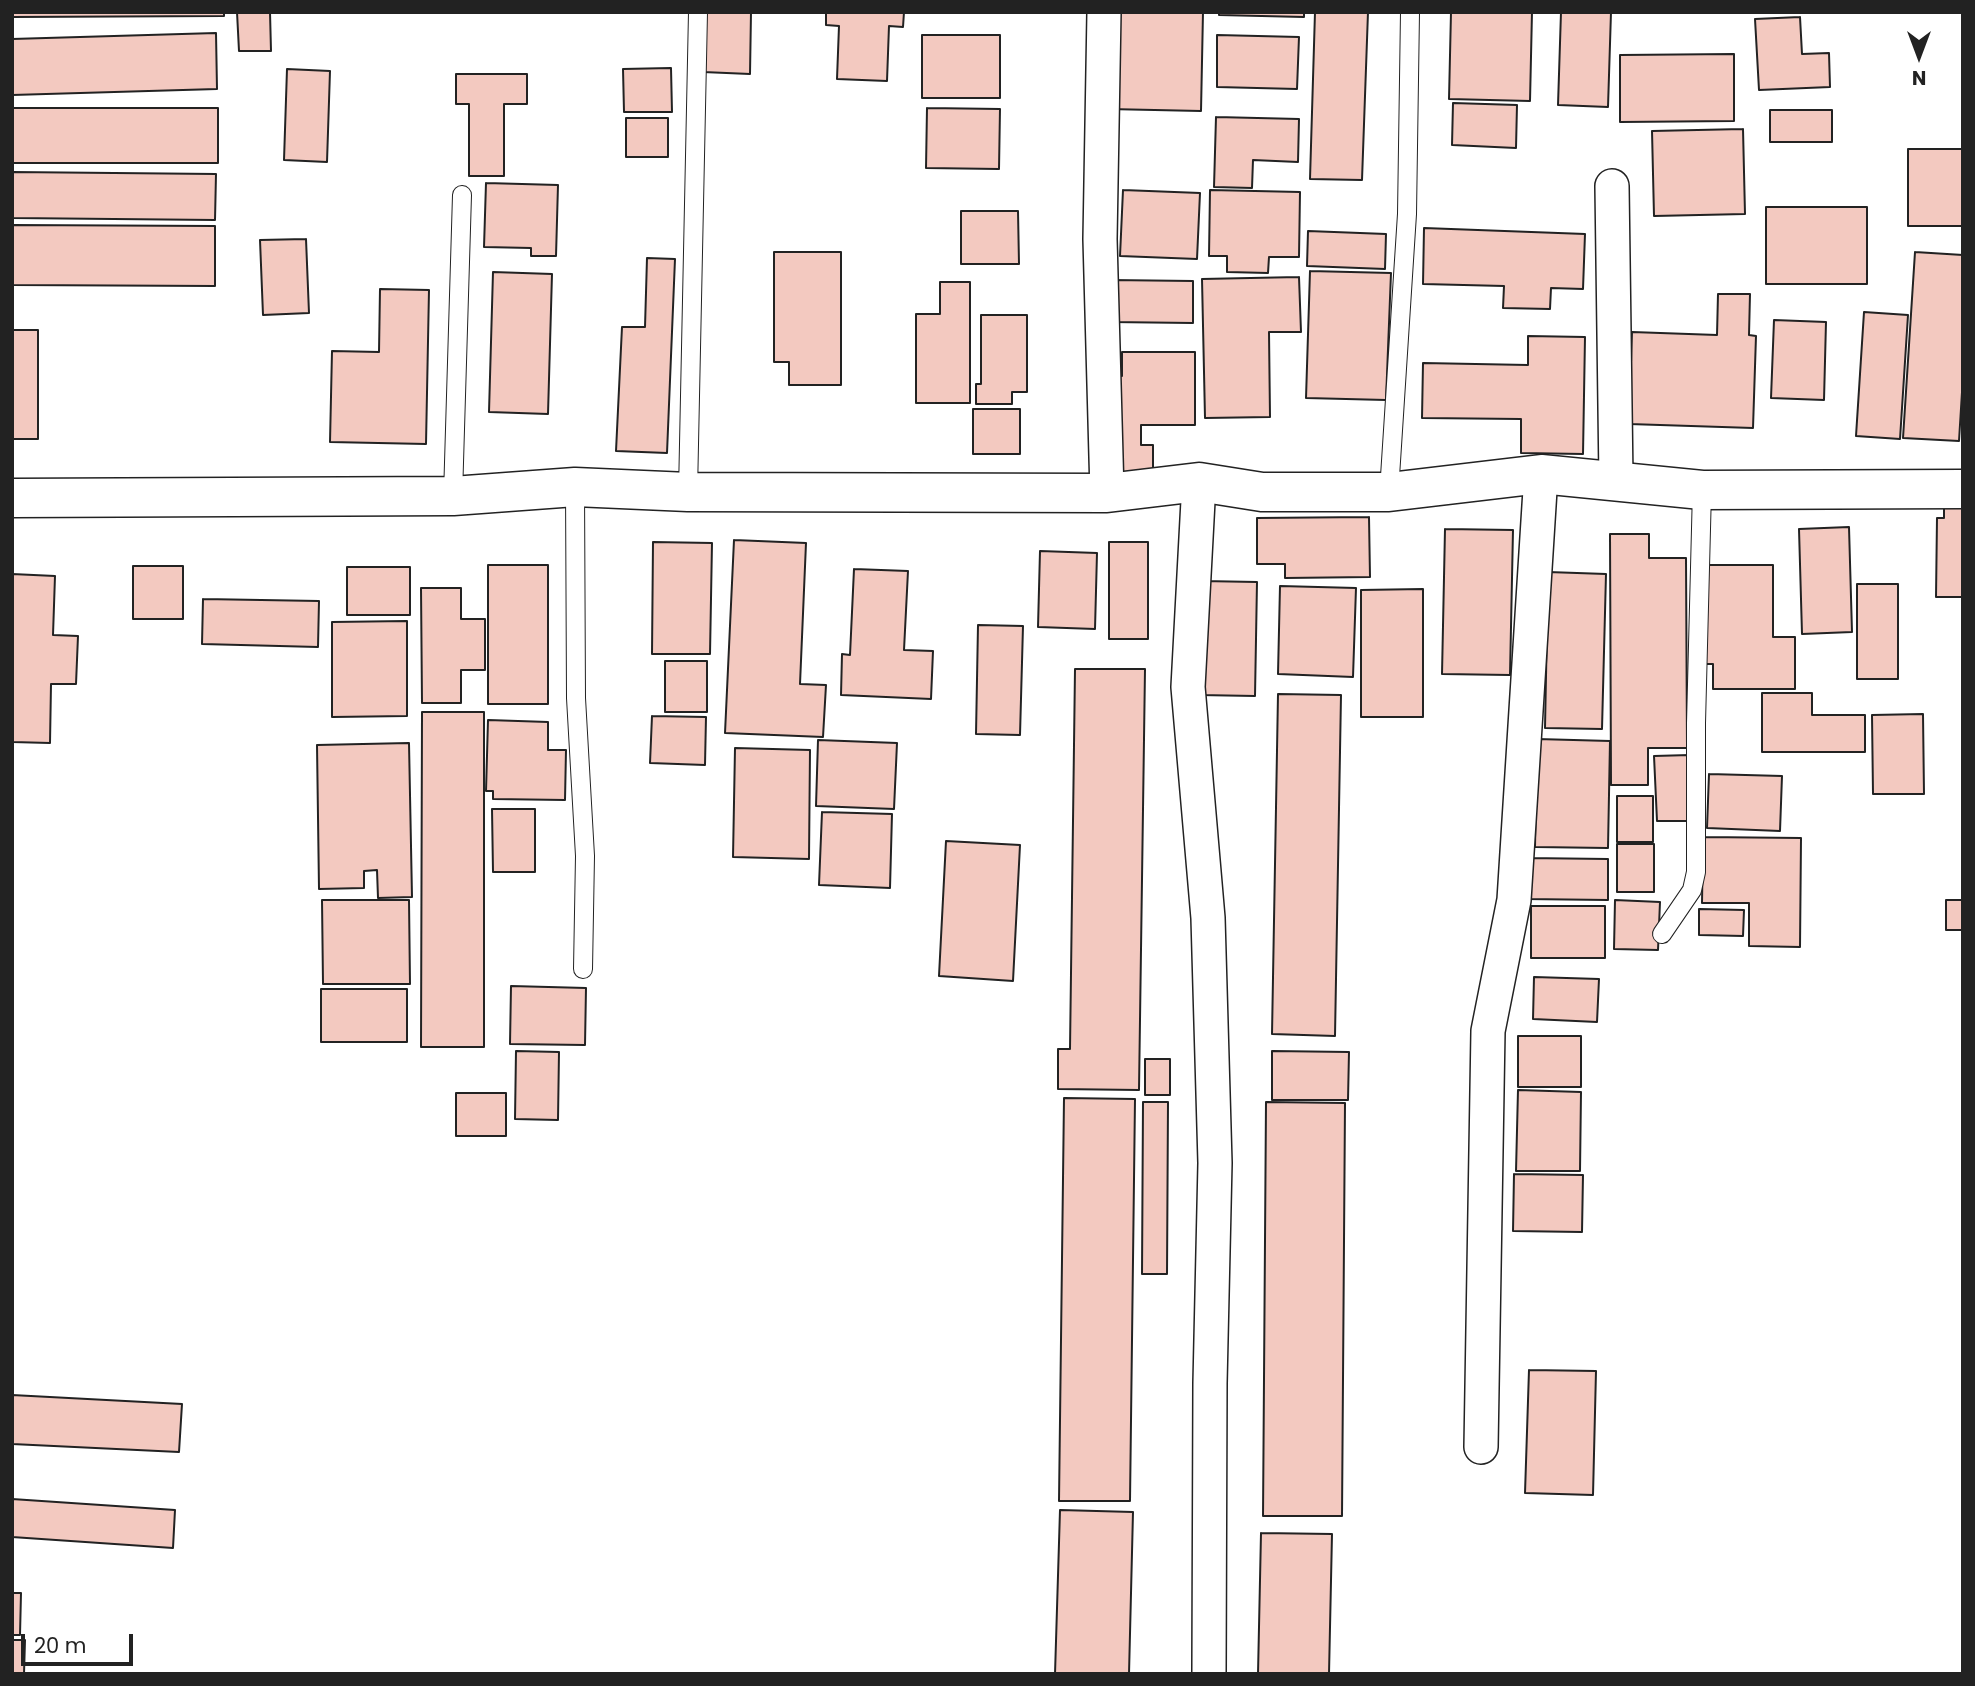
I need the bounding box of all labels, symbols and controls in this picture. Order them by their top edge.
north arrow [1884,21,1954,91]
text: N [1912,64,1926,91]
scale bar [24,1620,136,1664]
text: 20 m [34,1631,87,1660]

